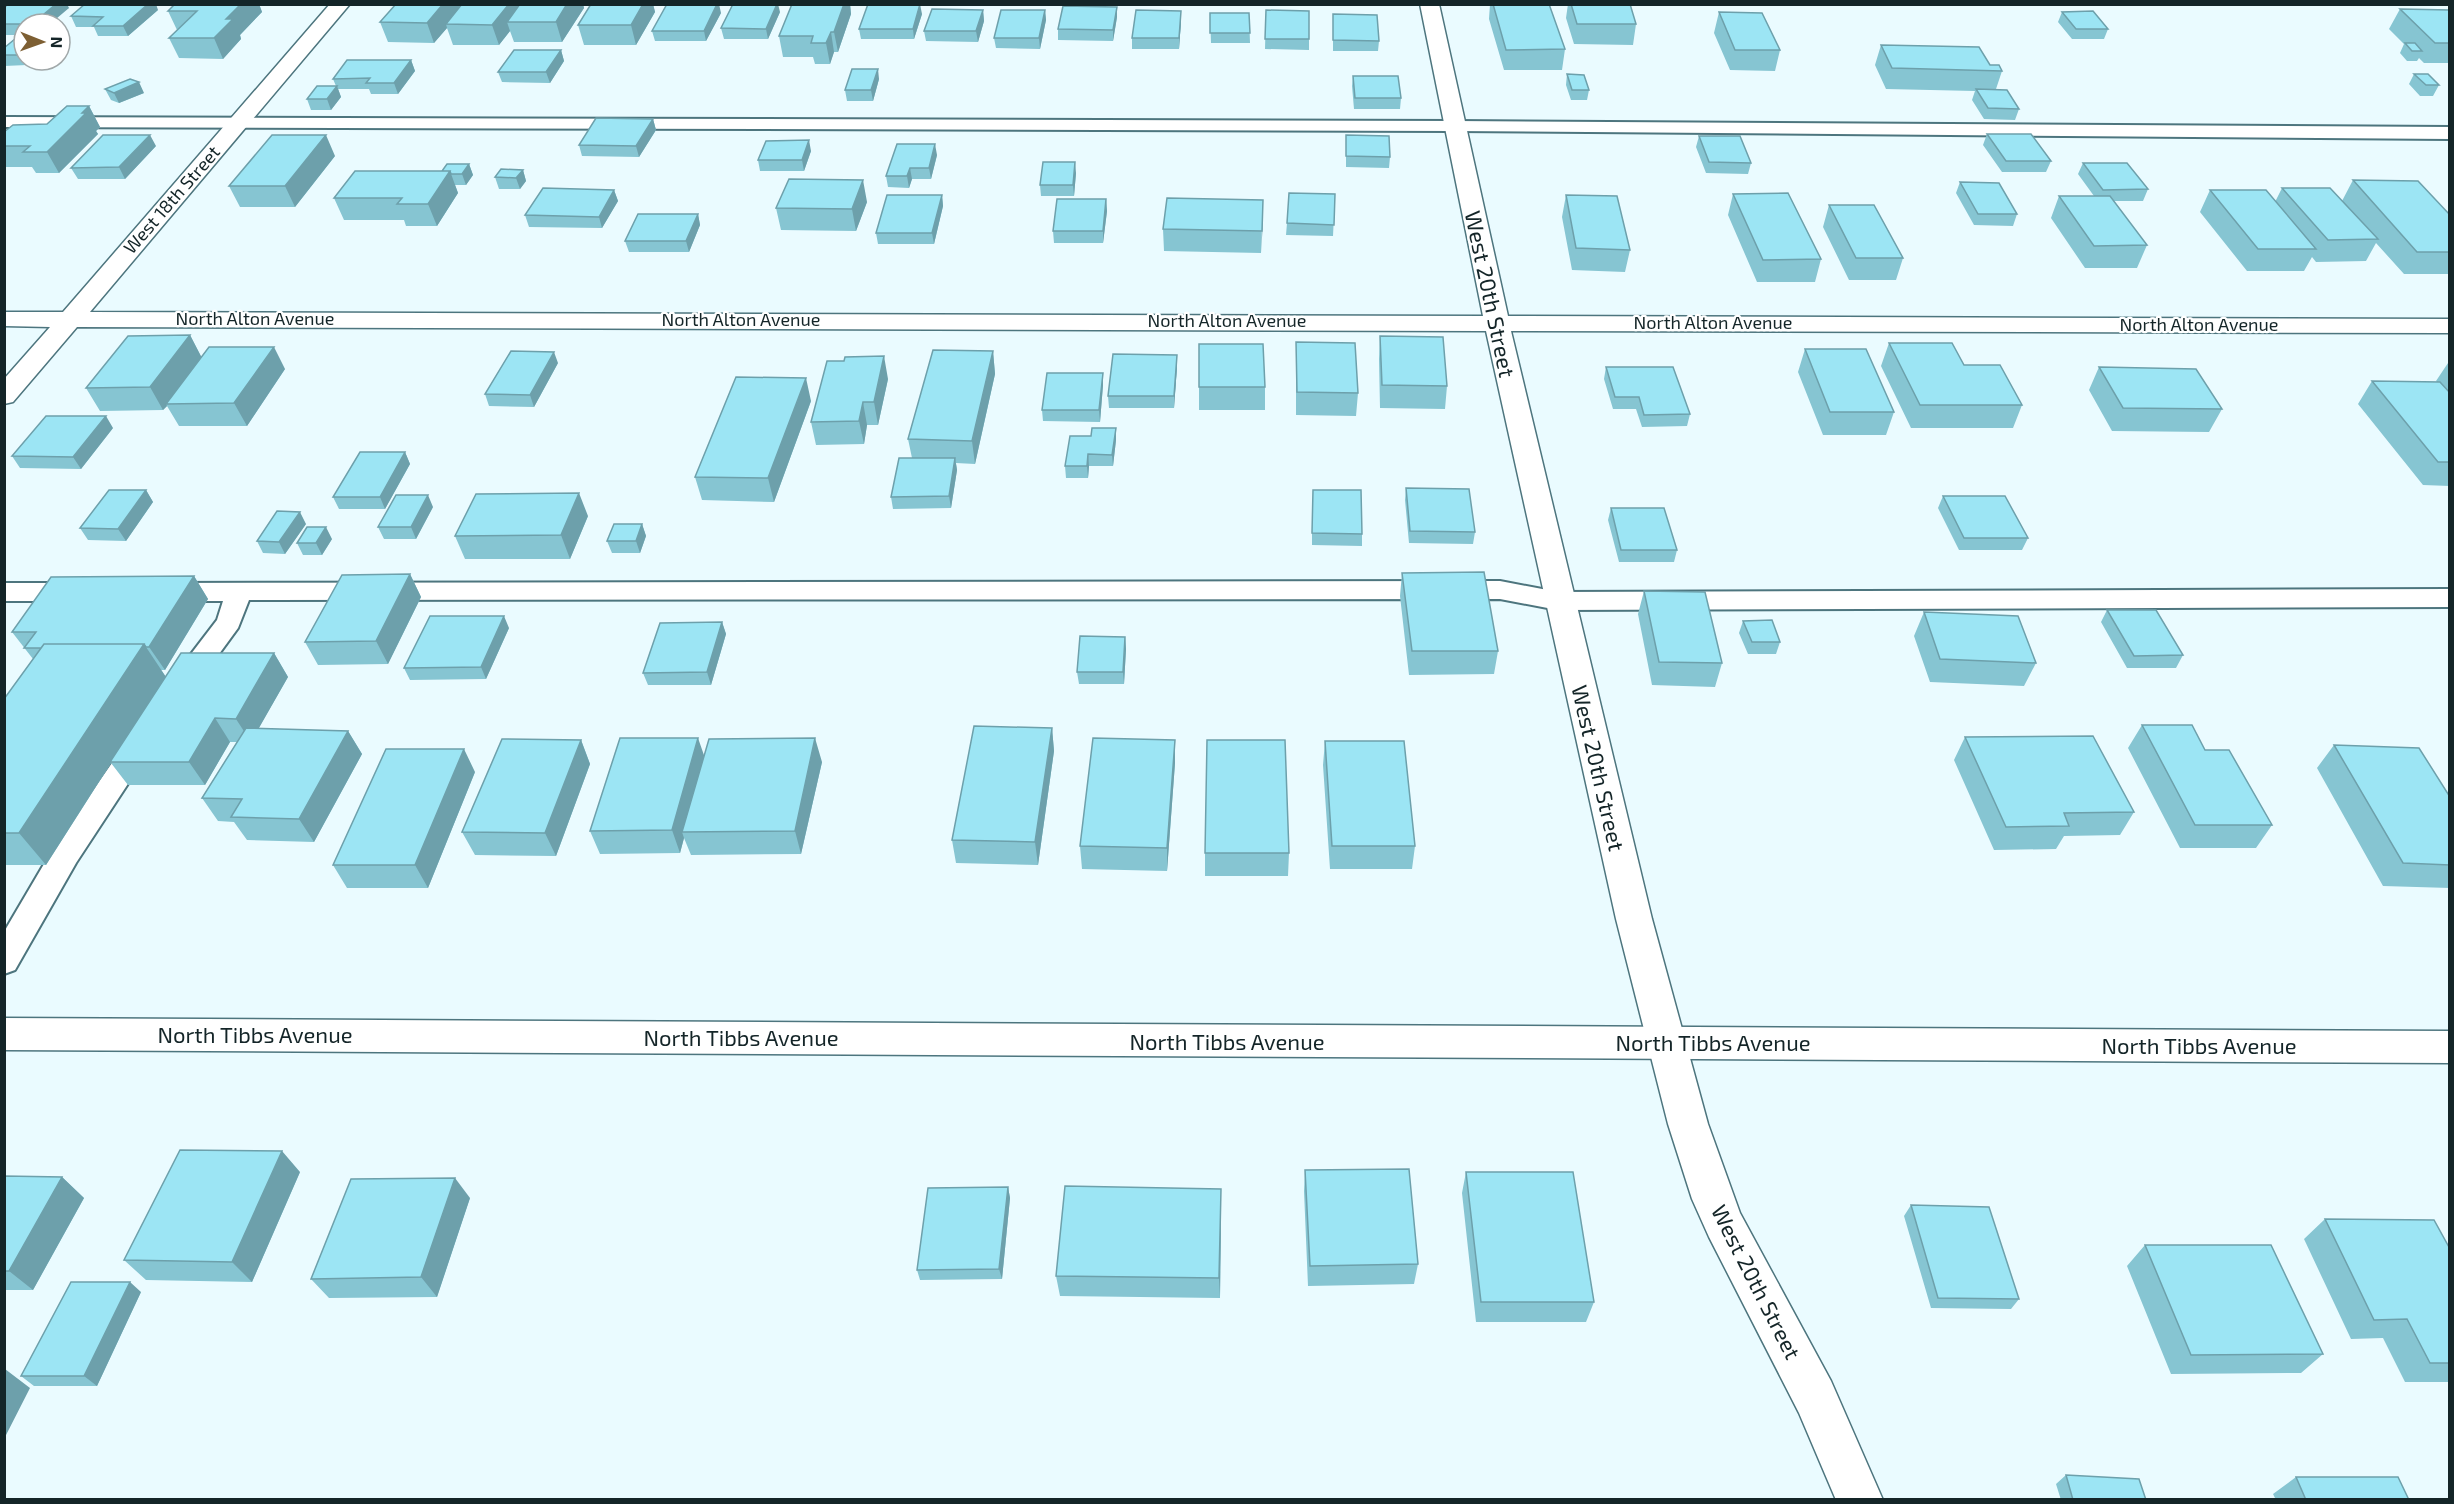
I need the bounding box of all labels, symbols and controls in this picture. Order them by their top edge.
north arrow [12,12,72,72]
text: N [48,36,67,48]
street label: West 18th Street [118,141,224,258]
street label: West 20th Street [1461,208,1521,379]
street label: North Alton Avenue [176,307,334,329]
street label: North Alton Avenue [662,308,820,330]
street label: North Alton Avenue [1148,309,1306,331]
street label: North Alton Avenue [1634,311,1792,333]
street label: North Alton Avenue [2120,313,2278,335]
street label: West 20th Street [1567,682,1631,853]
street label: North Tibbs Avenue [158,1021,353,1047]
street label: North Tibbs Avenue [644,1024,839,1050]
street label: North Tibbs Avenue [1130,1028,1325,1054]
street label: North Tibbs Avenue [1616,1029,1811,1055]
street label: North Tibbs Avenue [2102,1032,2297,1058]
street label: West 20th Street [1707,1200,1807,1363]

